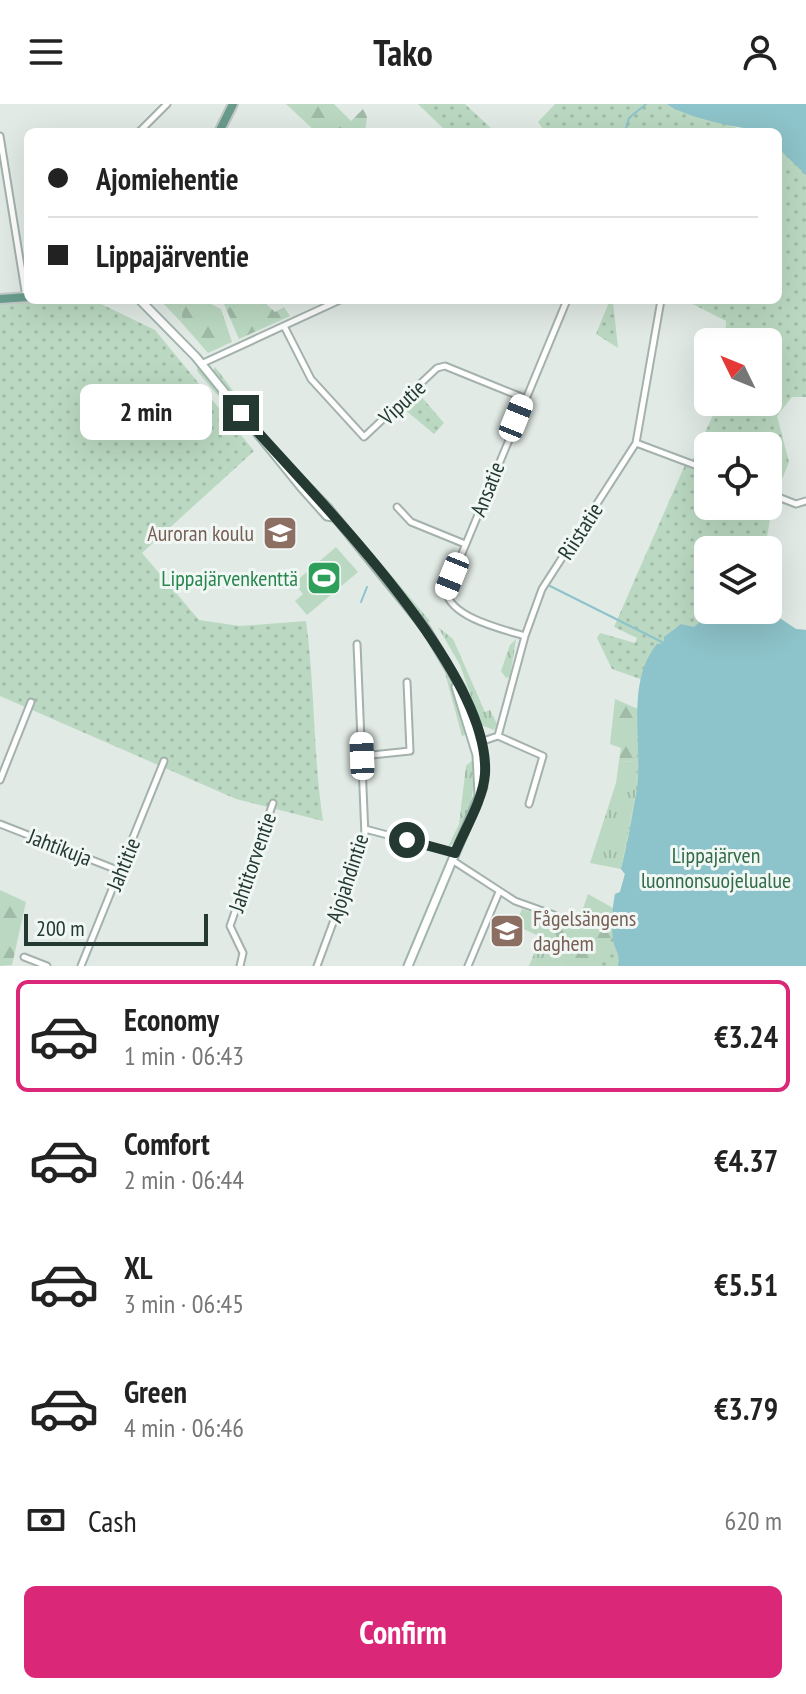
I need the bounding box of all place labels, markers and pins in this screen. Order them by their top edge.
school or university icon: Auroran koulu [261,514,299,552]
place label: Auroran koulu [147,519,254,547]
sports icon: Lippajärvenkenttä [305,559,343,597]
place label: Lippajärvenkenttä [161,564,298,592]
place label: Fågelsängens daghem [533,904,636,957]
school or university icon: Fågelsängens daghem [488,912,526,950]

